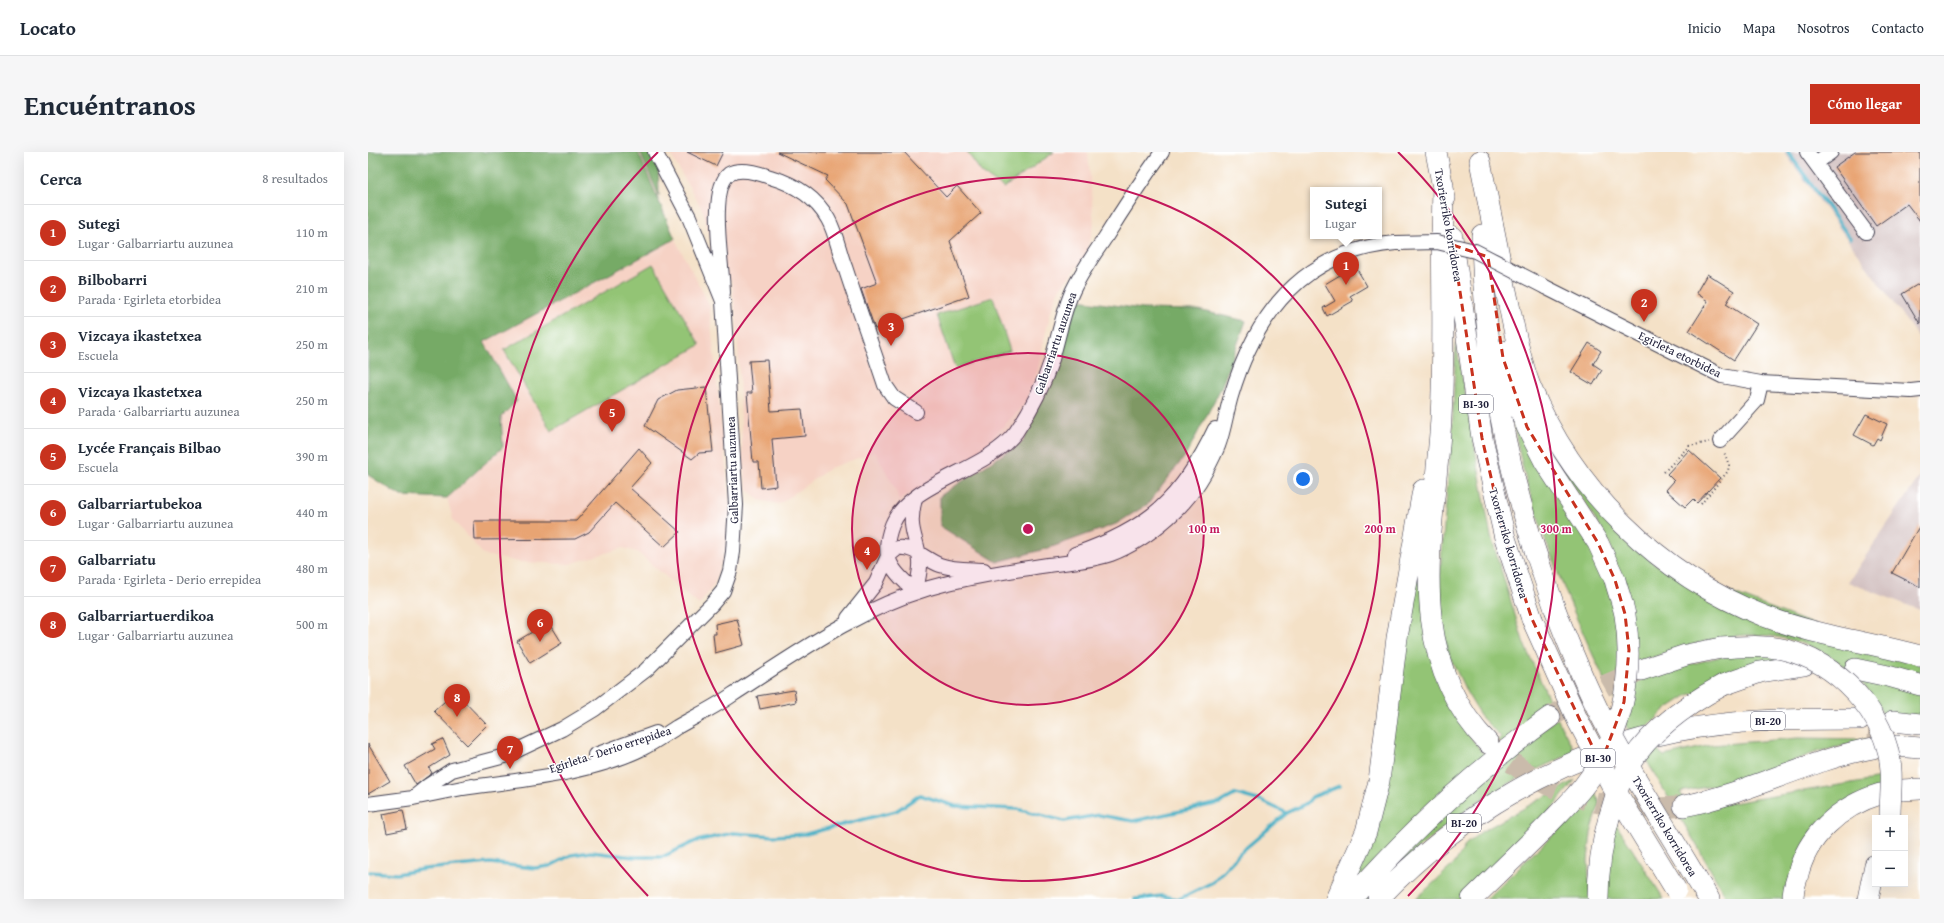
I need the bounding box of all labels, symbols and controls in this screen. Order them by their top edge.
text: Locato [20,14,76,42]
text: Inicio [1688,18,1721,38]
text: Mapa [1743,18,1775,38]
text: Nosotros [1797,18,1850,38]
text: Contacto [1872,18,1924,38]
text: Encuéntranos [24,84,196,125]
button: Cómo llegar [1810,84,1920,124]
text: Cerca [40,166,82,191]
street label: Txorierriko korridorea [1431,167,1467,283]
text: 8 resultados [262,169,328,188]
popup [1310,187,1382,239]
text: Sutegi [1325,193,1367,214]
text: Sutegi [78,213,120,234]
text: Lugar [1325,214,1356,233]
text: 1 [50,223,56,242]
text: 110 m [296,223,328,242]
text: Lugar · Galbarriartu auzunea [78,234,233,253]
pin: 1 [1333,252,1359,285]
text: Bilbobarri [78,269,147,290]
text: 2 [50,279,56,298]
text: 210 m [296,279,328,298]
street label: Galbarriartu auzunea [1030,289,1081,396]
pin: 2 [1631,289,1657,322]
text: Parada · Egirleta etorbidea [78,290,221,309]
pin: 3 [878,313,904,346]
text: Vizcaya ikastetxea [78,325,202,346]
street label: Egirleta etorbidea [1636,327,1725,382]
text: 3 [50,335,56,354]
text: 250 m [296,335,328,354]
text: Escuela [78,346,118,365]
text: Vizcaya Ikastetxea [78,381,202,402]
text: 4 [50,391,56,410]
text: 250 m [296,391,328,410]
road number: BI-30 [1459,395,1493,413]
pin: 5 [599,399,625,432]
text: Parada · Galbarriartu auzunea [78,402,240,421]
street label: Galbarriartu auzunea [722,416,742,524]
text: Lycée Français Bilbao [78,437,221,458]
text: 5 [50,447,56,466]
text: 390 m [296,447,328,466]
text: Escuela [78,458,118,477]
your location [1293,469,1313,489]
street label: Txorierriko korridorea [1485,486,1533,601]
text: Galbarriartubekoa [78,493,202,514]
text: 6 [50,503,56,522]
text: 440 m [296,503,328,522]
text: Lugar · Galbarriartu auzunea [78,514,233,533]
text: 100 m [1188,520,1221,537]
text: 200 m [1364,520,1397,537]
text: 300 m [1540,520,1573,537]
centre of rings [1021,522,1035,536]
pin: 4 [854,537,880,570]
text: Galbarriatu [78,549,156,570]
text: 7 [50,559,56,578]
text: 480 m [296,559,328,578]
text: Parada · Egirleta - Derio errepidea [78,570,261,589]
text: Galbarriartuerdikoa [78,605,214,626]
pin: 6 [527,609,553,642]
text: 8 [50,615,56,634]
text: 500 m [296,615,328,634]
text: Lugar · Galbarriartu auzunea [78,626,233,645]
pin: 8 [444,684,470,717]
road number: BI-20 [1751,712,1785,730]
street label: Egirleta - Derio errepidea [547,721,673,777]
pin: 7 [497,736,523,769]
road number: BI-30 [1581,749,1615,767]
street label: Txorierriko korridorea [1628,773,1702,880]
road number: BI-20 [1447,814,1481,832]
map controls [1872,815,1908,887]
button: + [1872,815,1908,851]
button: − [1872,851,1908,887]

